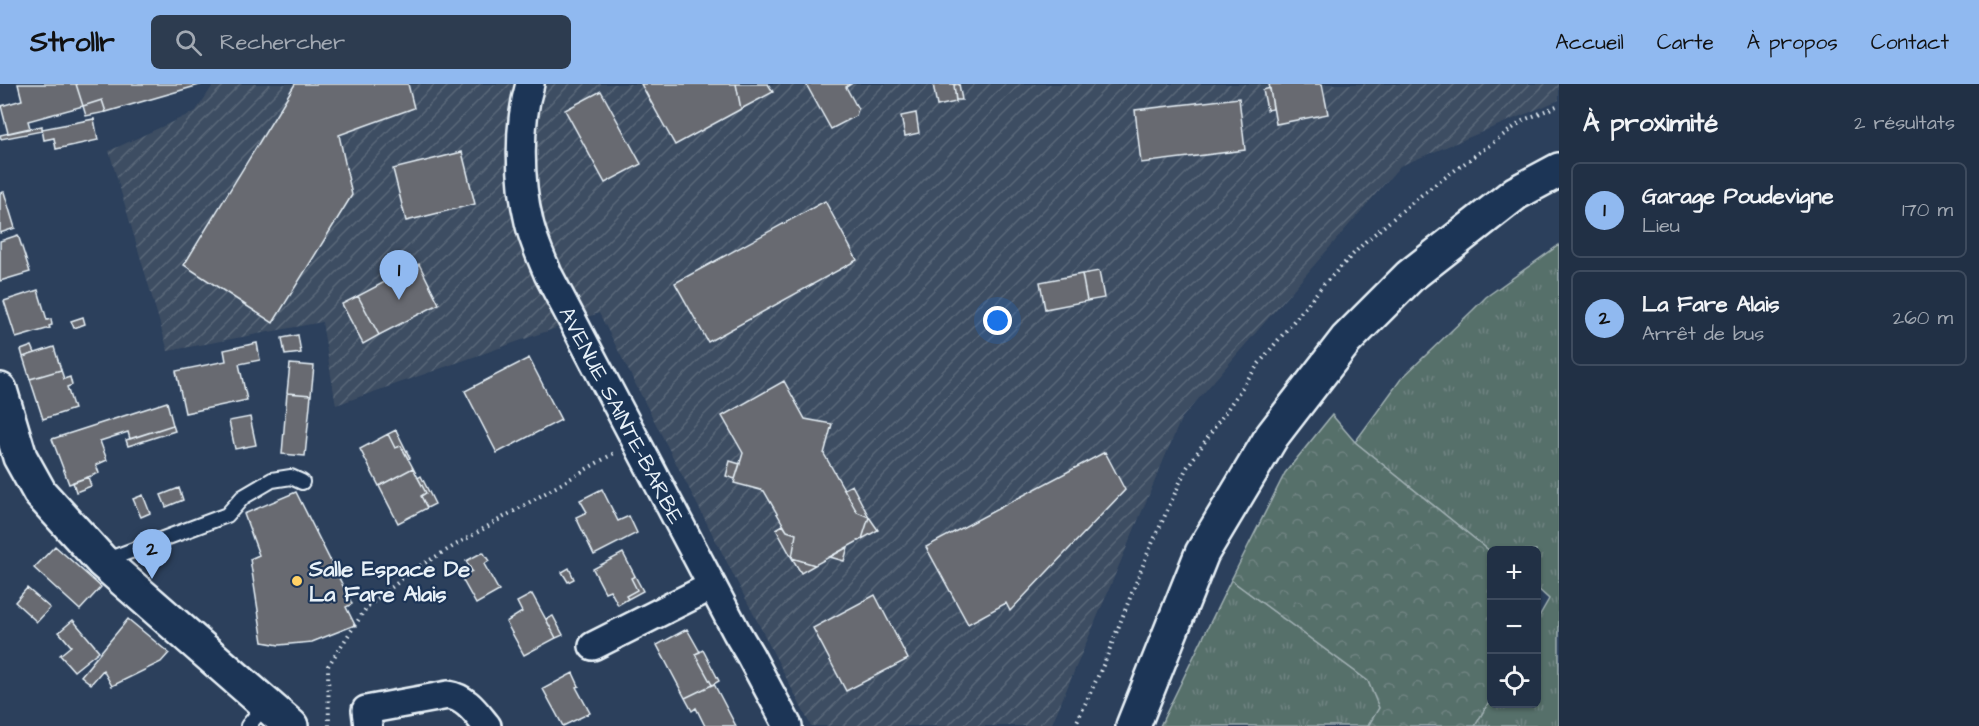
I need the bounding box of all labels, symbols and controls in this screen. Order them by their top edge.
search box [151,15,571,69]
text: Strollr [30,23,115,62]
icon: search [172,26,205,59]
text: Rechercher [220,27,345,58]
text: Accueil [1555,28,1624,57]
text: Carte [1657,28,1714,57]
text: À propos [1747,28,1838,57]
text: Contact [1871,28,1949,57]
text: À proximité [1583,105,1718,141]
text: 2 résultats [1854,109,1955,137]
text: Garage Poudevigne [1642,181,1834,212]
text: 1 [1603,196,1606,224]
text: 170 m [1902,196,1953,224]
text: Lieu [1642,212,1680,240]
pin: 1 [380,250,418,300]
text: La Fare Alais [1642,289,1780,320]
street label: AVENUE SAINTE-BARBE [551,301,691,530]
text: 2 [1599,304,1610,332]
text: 260 m [1893,304,1953,332]
your location [983,306,1012,335]
text: Arrêt de bus [1642,320,1764,348]
pin: 2 [132,530,172,579]
map controls [1487,546,1541,708]
button: + [1487,546,1541,600]
place label: Salle Espace De La Fare Alais [308,554,470,610]
marker: Salle Espace De La Fare Alais [290,574,304,588]
button: − [1487,600,1541,654]
button: locate [1487,654,1541,708]

